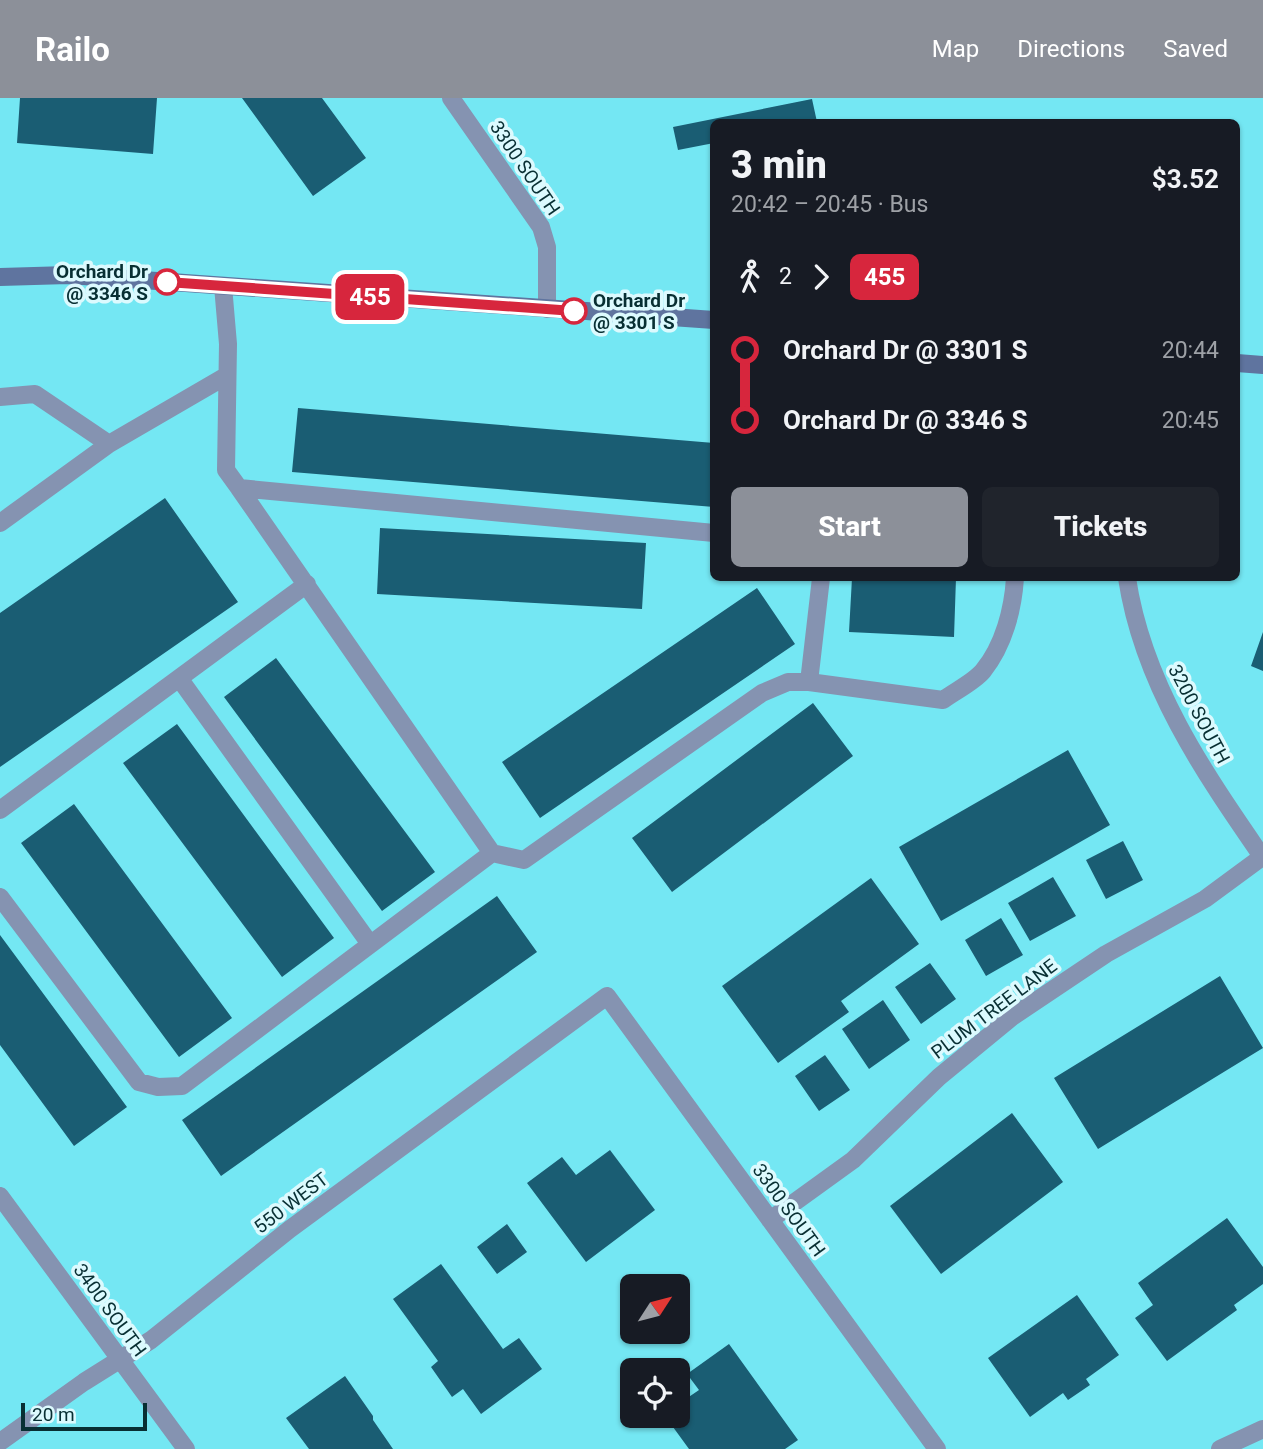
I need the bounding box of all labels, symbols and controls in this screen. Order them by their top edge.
text: Railo [35,30,110,69]
text: Map [932,35,979,63]
text: Directions [1017,35,1125,63]
text: Saved [1163,35,1228,63]
street label: 3300 SOUTH [485,116,565,220]
text: 3 min [731,143,827,187]
text: $3.52 [1152,164,1219,194]
text: 20:42 – 20:45 · Bus [731,191,928,218]
icon: walk [731,258,769,296]
icon: forward [802,258,840,296]
place label: Orchard Dr @ 3346 S [56,260,148,305]
text: 2 [779,263,792,290]
text: 455 [864,263,905,291]
marker: Orchard Dr @ 3346 S [154,269,180,295]
line badge: 455 [330,274,410,320]
text: 455 [349,283,391,311]
place label: Orchard Dr @ 3301 S [593,289,685,334]
marker: Orchard Dr @ 3301 S [561,298,587,324]
text: Orchard Dr @ 3301 S [783,335,1027,365]
text: 20:44 [1162,337,1219,364]
text: Orchard Dr @ 3346 S [783,405,1027,435]
text: 20:45 [1162,407,1219,434]
button: Start [731,487,968,567]
button: Tickets [982,487,1219,567]
street label: 3200 SOUTH [1163,660,1235,768]
street label: PLUM TREE LANE [927,954,1062,1064]
street label: 3300 SOUTH [748,1159,830,1261]
street label: 550 WEST [249,1168,333,1238]
street label: 3400 SOUTH [69,1259,151,1361]
north arrow [620,1274,690,1344]
map controls [620,1274,690,1428]
button: locate [620,1358,690,1428]
scale bar [21,1400,147,1432]
text: 20 m [32,1403,75,1426]

